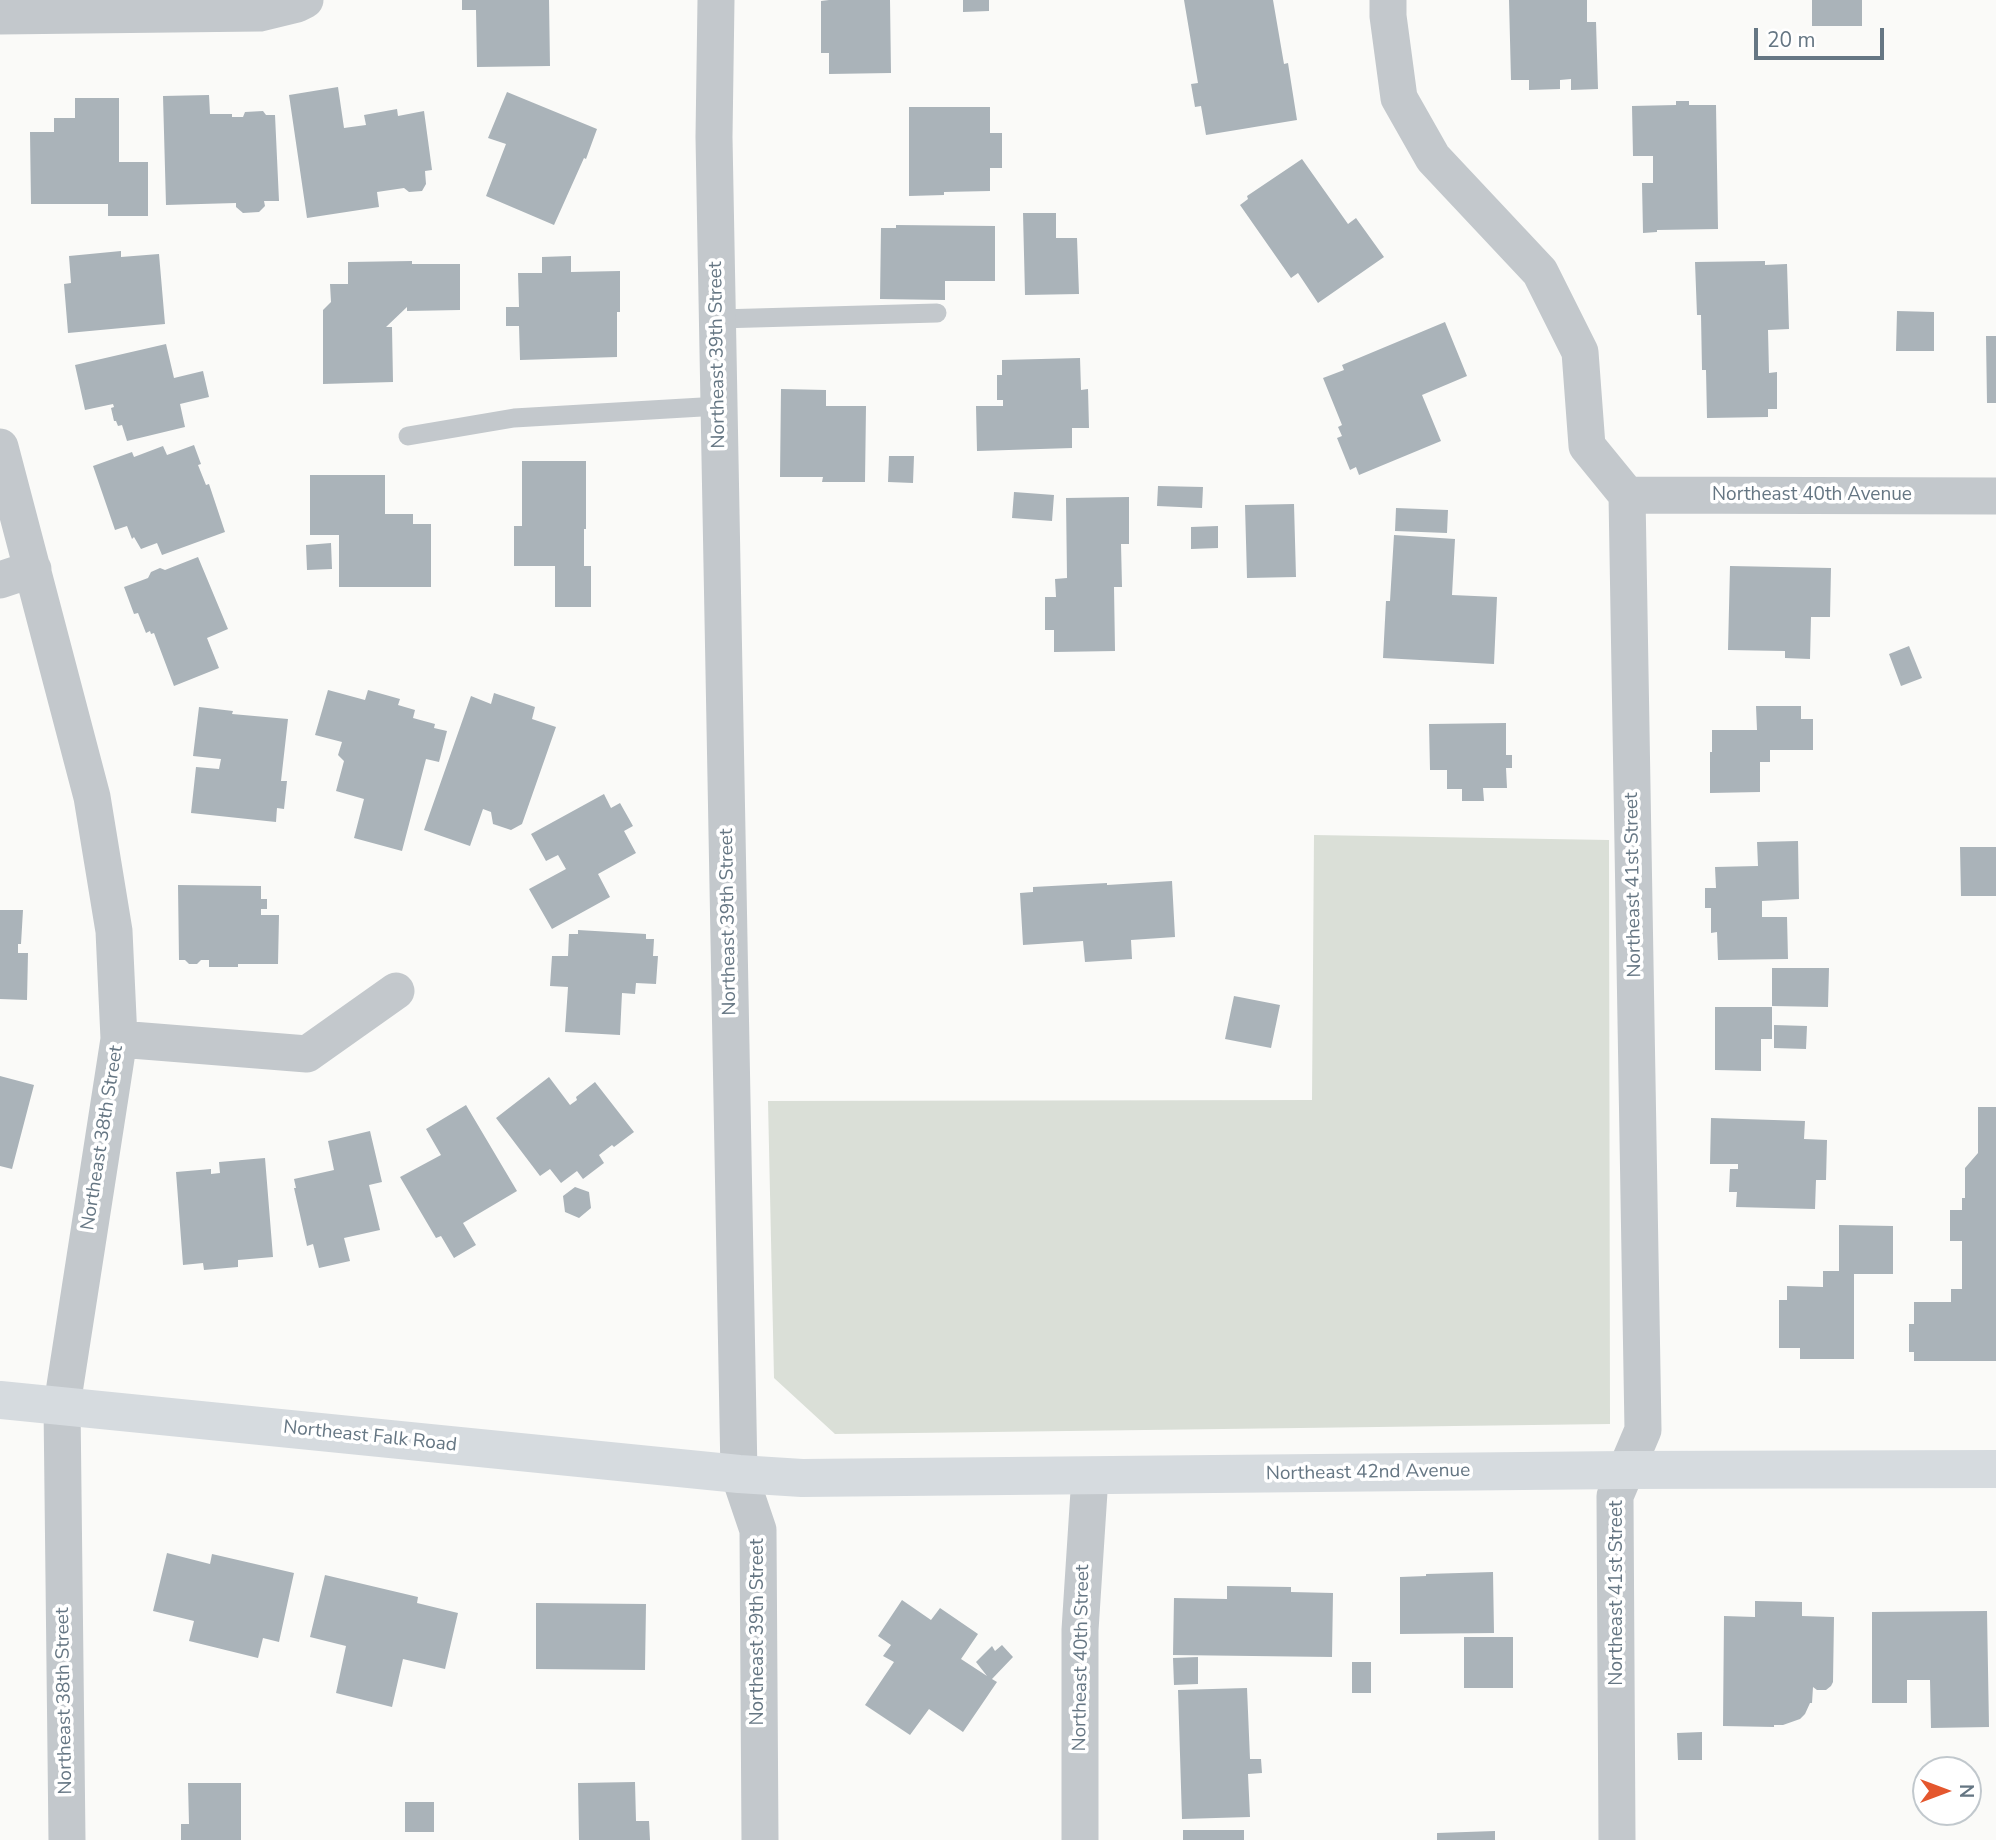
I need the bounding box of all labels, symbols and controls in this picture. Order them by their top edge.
scale bar [1758,14,1888,58]
text: 20 m [1767,26,1816,54]
street label: Northeast 39th Street [705,261,731,449]
street label: Northeast 40th Avenue [1712,484,1912,506]
street label: Northeast 41st Street [1621,792,1647,978]
street label: Northeast 39th Street [716,828,742,1016]
street label: Northeast 38th Street [77,1044,129,1232]
street label: Northeast Falk Road [282,1417,458,1457]
street label: Northeast 42nd Avenue [1266,1460,1470,1486]
street label: Northeast 41st Street [1606,1500,1628,1686]
street label: Northeast 39th Street [747,1538,769,1726]
street label: Northeast 40th Street [1069,1564,1095,1752]
street label: Northeast 38th Street [52,1607,78,1795]
north arrow [1912,1756,1982,1826]
text: N [1953,1784,1979,1798]

